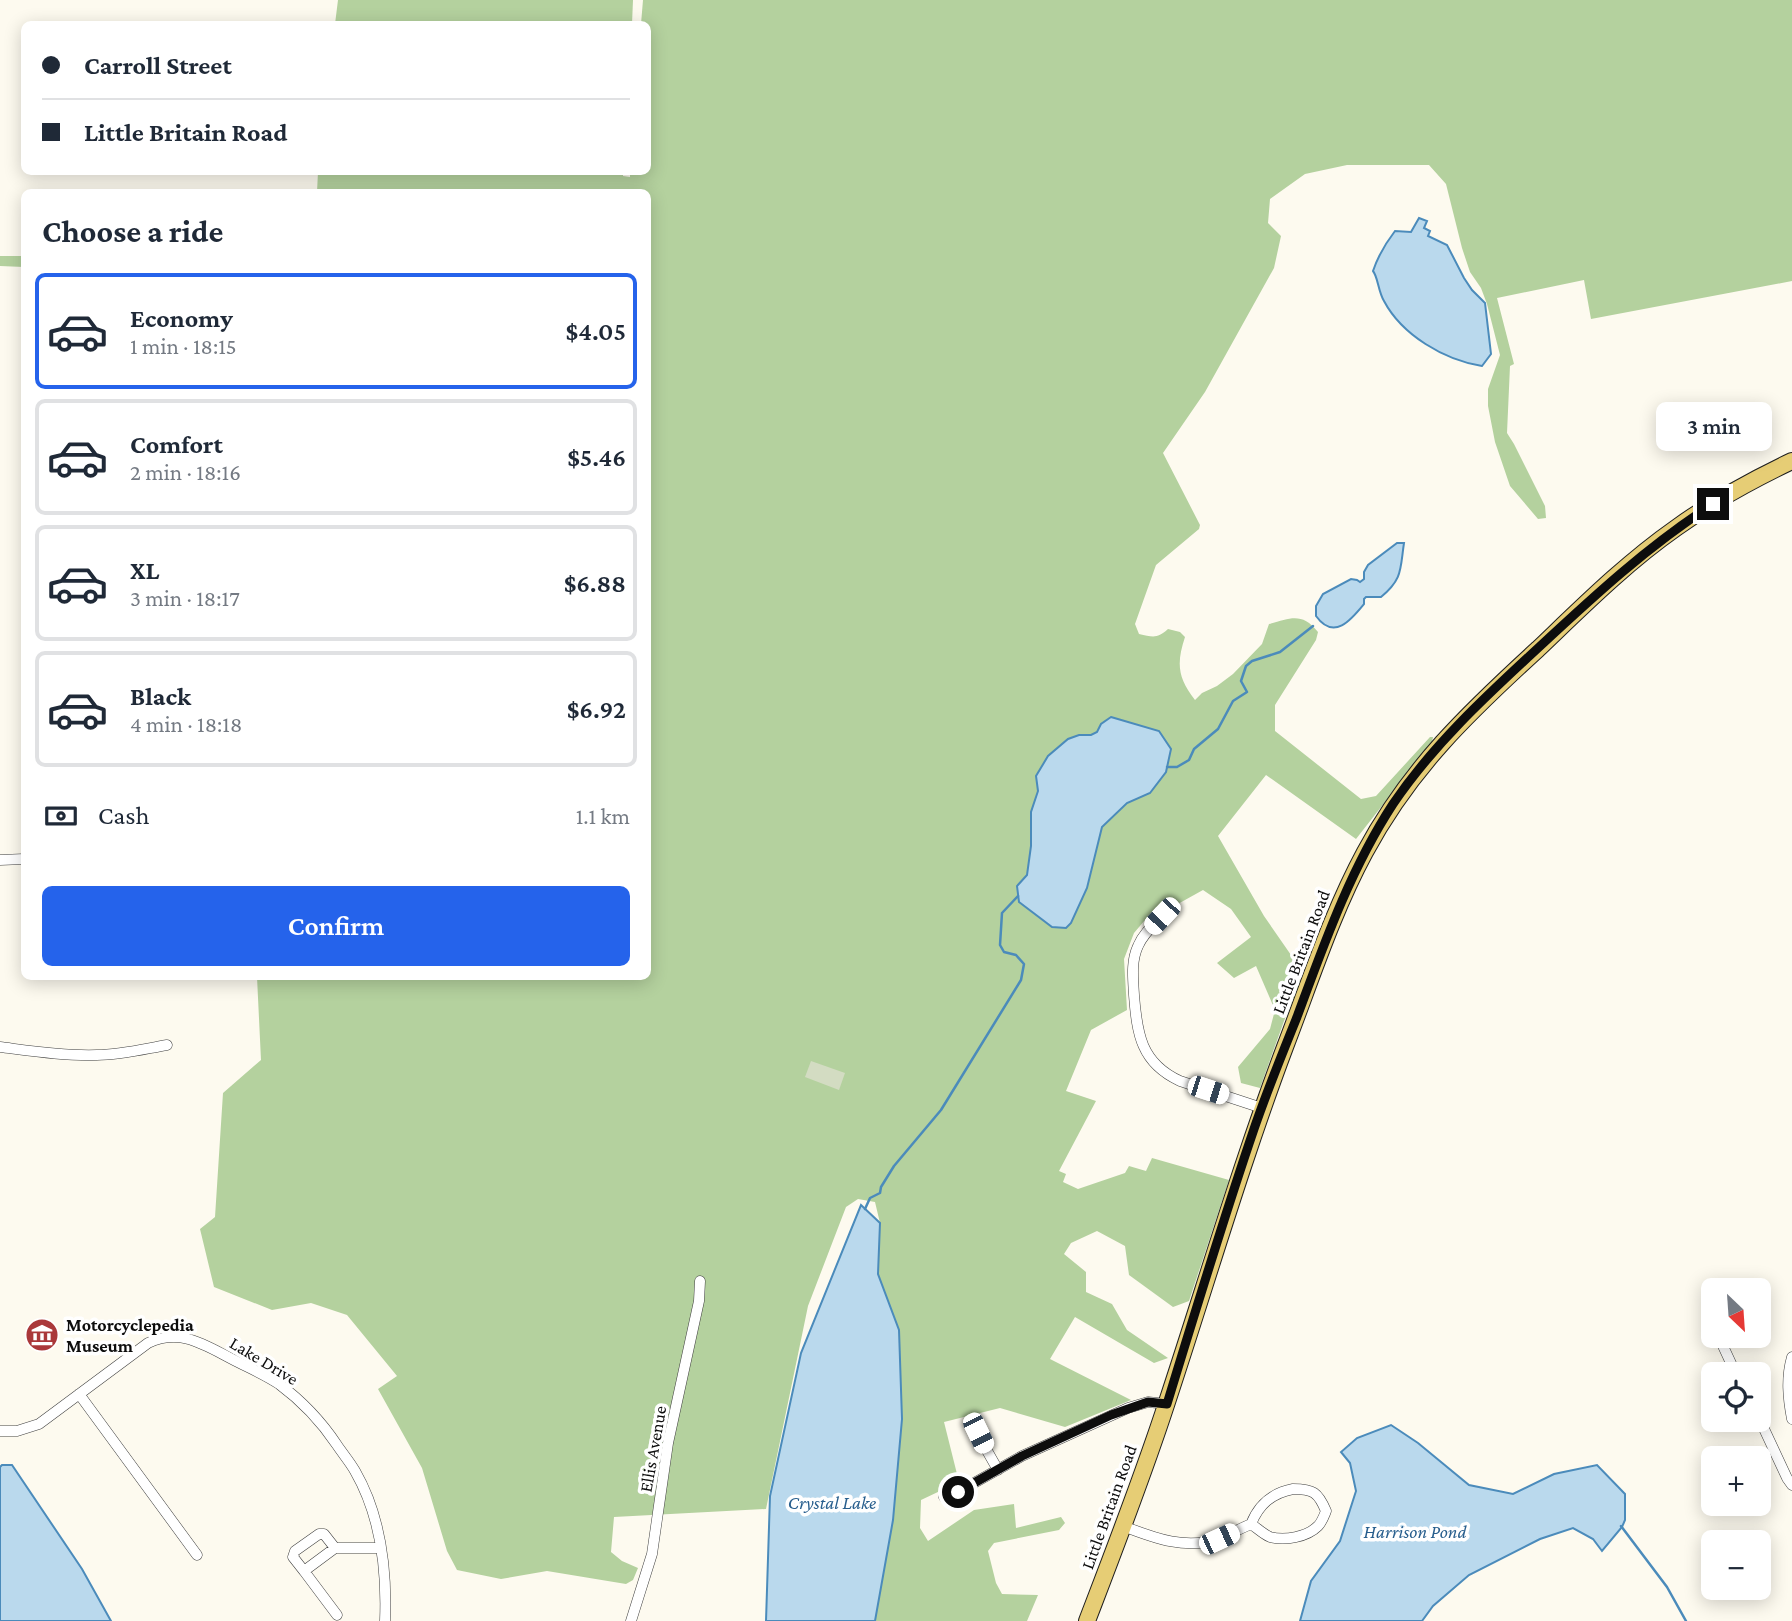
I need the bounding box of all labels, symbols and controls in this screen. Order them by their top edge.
text: Carroll Street [84,51,232,80]
text: Little Britain Road [84,118,287,147]
text: Choose a ride [42,213,223,249]
icon: car [46,300,109,363]
text: Economy [130,304,233,333]
text: $4.05 [566,317,626,346]
text: 1 min · 18:15 [130,333,237,359]
callout: 3 min [1655,402,1771,452]
text: 3 min [1687,413,1741,439]
icon: car [46,426,109,489]
text: Comfort [130,430,223,459]
text: $5.46 [567,443,626,472]
text: 2 min · 18:16 [130,459,241,485]
route end [1697,488,1729,520]
icon: car [46,552,109,615]
text: XL [130,556,159,585]
text: $6.88 [564,569,626,598]
text: 3 min · 18:17 [130,585,240,611]
icon: car [46,678,109,741]
text: Black [130,682,191,711]
text: $6.92 [567,695,626,724]
text: 4 min · 18:18 [130,711,242,737]
icon: cash [42,797,80,835]
text: Cash [98,801,149,830]
text: 1.1 km [576,803,630,829]
button: Confirm [42,886,630,966]
street label: Little Britain Road [1268,887,1334,1017]
car [1140,893,1185,939]
car [1185,1074,1232,1106]
north arrow [1701,1278,1771,1348]
map controls [1701,1278,1771,1600]
place label: Motorcyclepedia Museum [66,1315,194,1356]
museum icon: Motorcyclepedia Museum [23,1316,61,1354]
street label: Lake Drive [226,1333,302,1389]
button: locate [1701,1362,1771,1432]
street label: Ellis Avenue [636,1404,670,1494]
car [960,1410,997,1456]
street label: Little Britain Road [1077,1442,1141,1572]
button: + [1701,1446,1771,1516]
route start [942,1476,974,1508]
water label: Crystal Lake [788,1492,876,1513]
car [1196,1521,1243,1557]
water label: Harrison Pond [1364,1521,1467,1542]
button: − [1701,1530,1771,1600]

